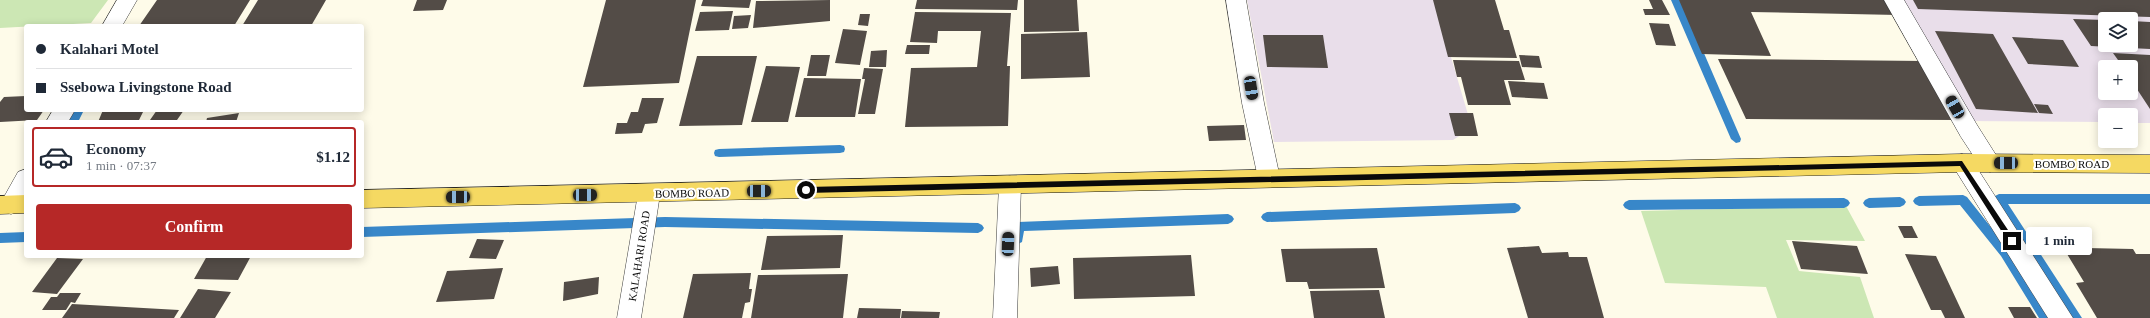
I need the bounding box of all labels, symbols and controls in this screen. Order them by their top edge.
map controls [2098,12,2138,148]
button: layers [2098,12,2138,52]
text: Kalahari Motel [60,41,159,57]
button: + [2098,60,2138,100]
car [1243,75,1259,101]
text: Ssebowa Livingstone Road [60,79,232,95]
car [1944,94,1966,120]
button: − [2098,108,2138,148]
icon: car [38,139,74,175]
text: Economy [86,141,146,157]
text: $1.12 [316,149,350,165]
car [1994,157,2018,169]
text: 1 min · 07:37 [86,158,156,173]
street label: BOMBO ROAD [2035,158,2109,170]
route start [797,181,815,199]
car [747,185,771,197]
street label: BOMBO ROAD [655,186,729,200]
car [573,189,597,201]
car [446,191,470,203]
button: Confirm [36,204,352,250]
street label: KALAHARI ROAD [626,210,652,302]
callout: 1 min [2026,227,2092,255]
car [1002,232,1014,256]
route end [2003,232,2021,250]
text: 1 min [2043,233,2075,248]

